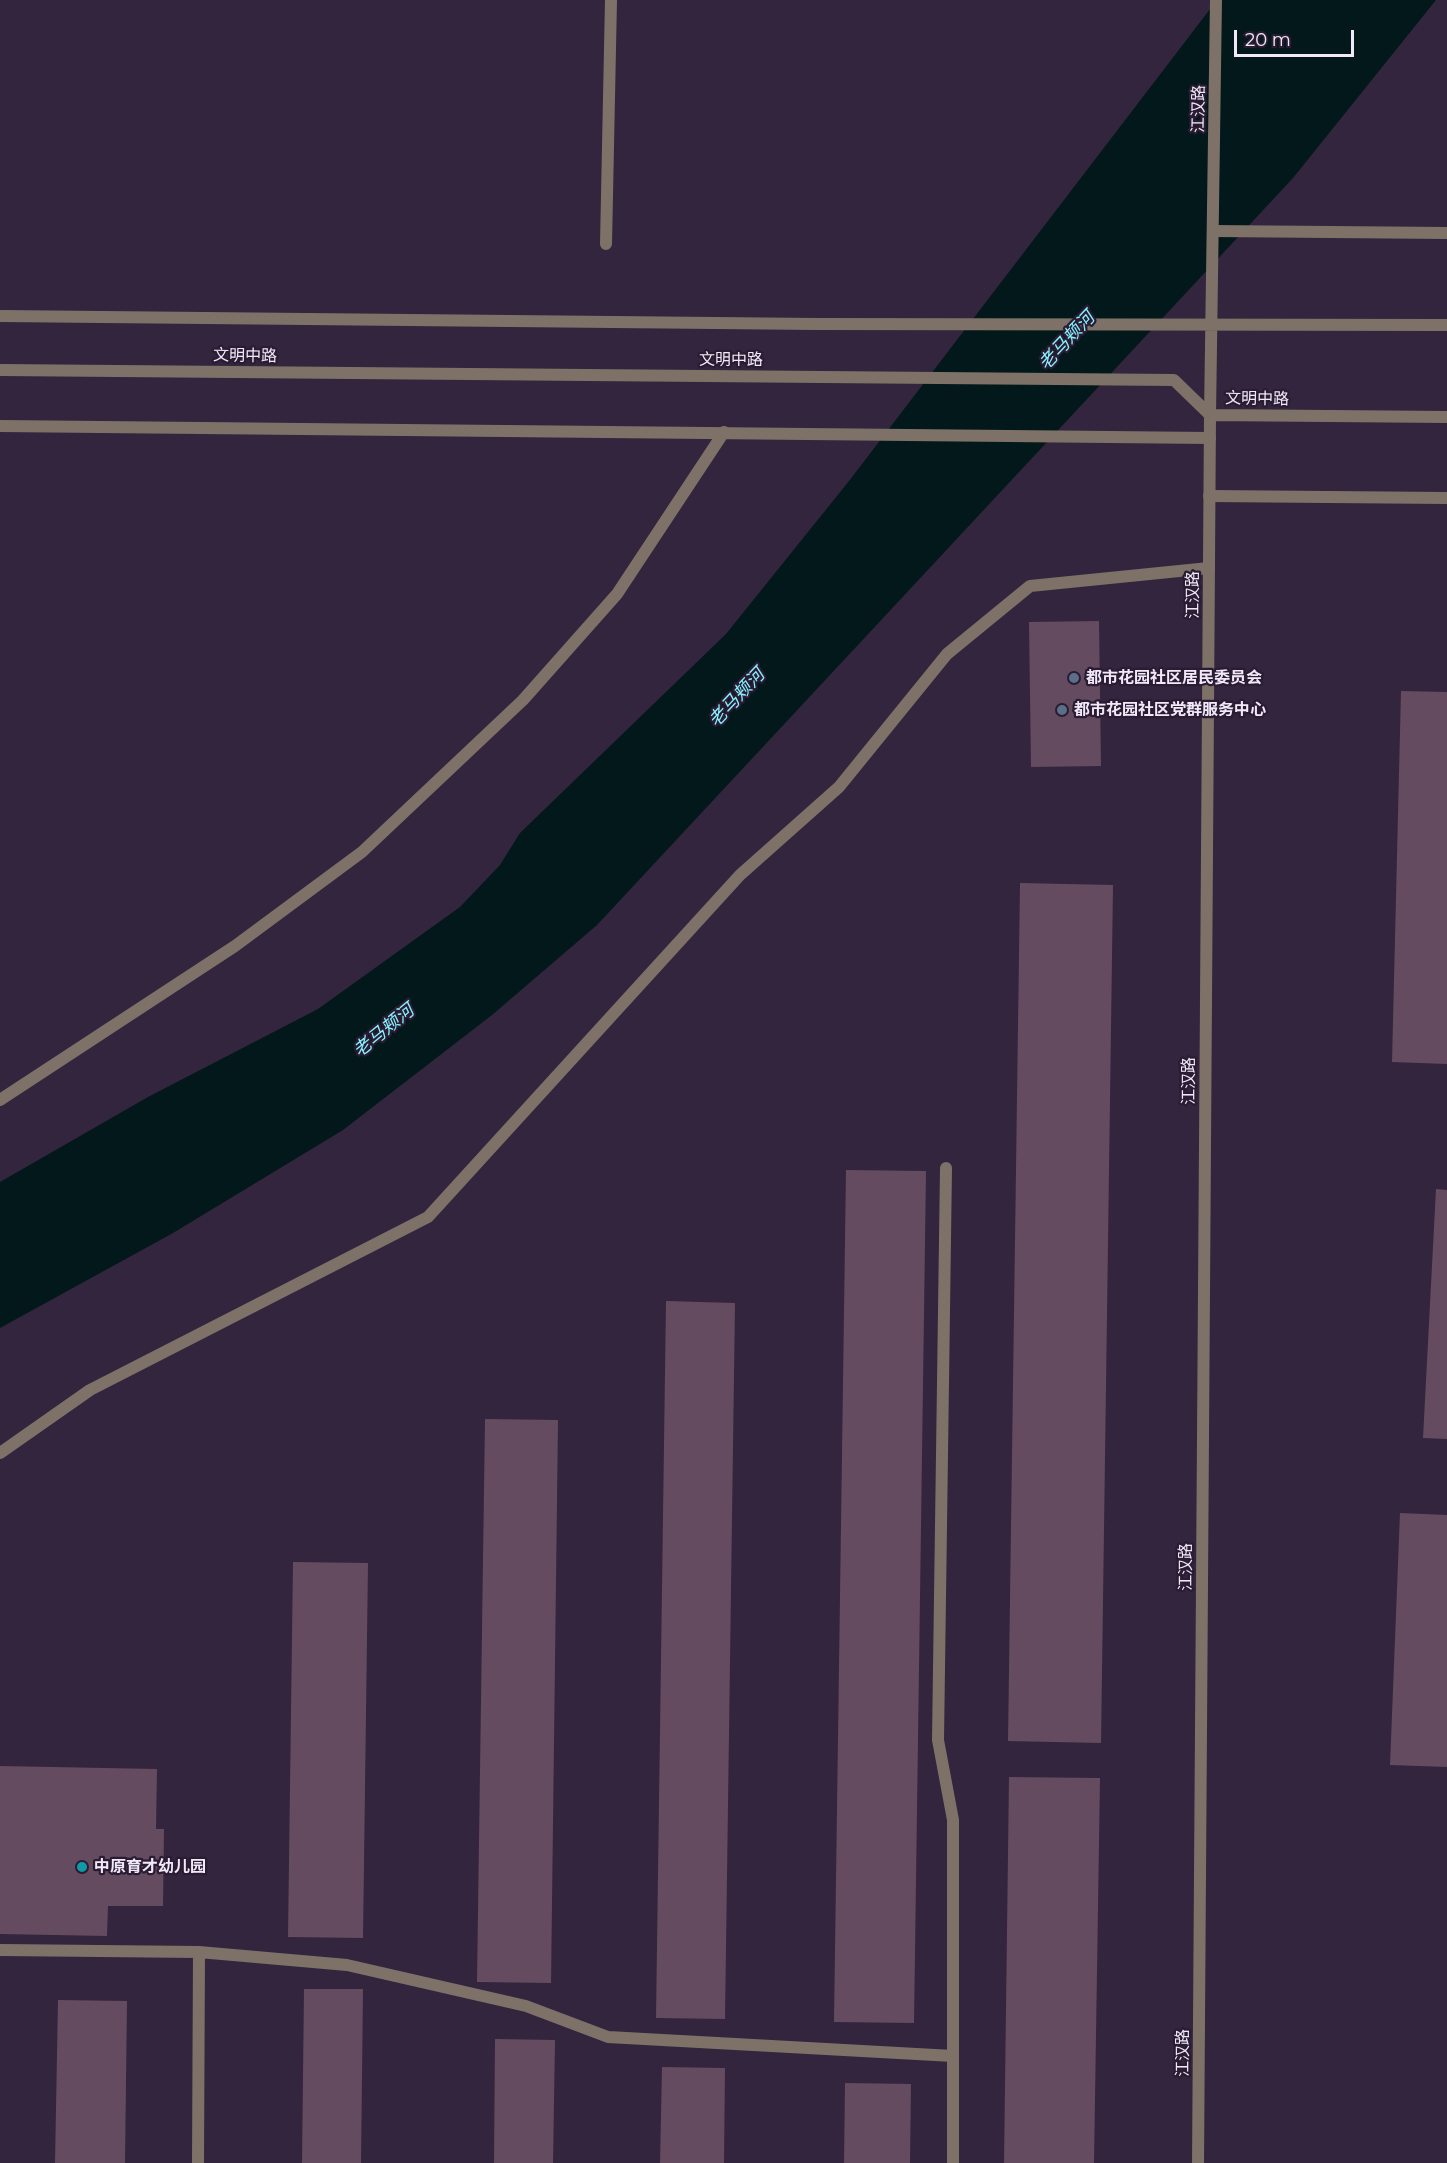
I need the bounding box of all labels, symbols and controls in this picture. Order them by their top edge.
scale bar [1237,18,1357,56]
text: 20 m [1245,29,1291,51]
street label: 江汉路 [1189,85,1209,133]
water label: 老马颊河 [1035,307,1099,375]
street label: 文明中路 [213,346,277,366]
street label: 文明中路 [699,350,763,370]
street label: 文明中路 [1225,389,1289,409]
street label: 江汉路 [1183,571,1203,619]
water label: 老马颊河 [705,664,769,732]
place label: 都市花园社区居民委员会 [1086,668,1262,688]
marker: 都市花园社区居民委员会 [1067,671,1081,685]
place label: 都市花园社区党群服务中心 [1074,700,1266,720]
marker: 都市花园社区党群服务中心 [1055,703,1069,717]
water label: 老马颊河 [349,1000,419,1062]
street label: 江汉路 [1179,1057,1199,1105]
street label: 江汉路 [1176,1543,1196,1591]
place label: 中原育才幼儿园 [94,1857,206,1877]
marker: 中原育才幼儿园 [75,1860,89,1874]
street label: 江汉路 [1173,2029,1193,2077]

